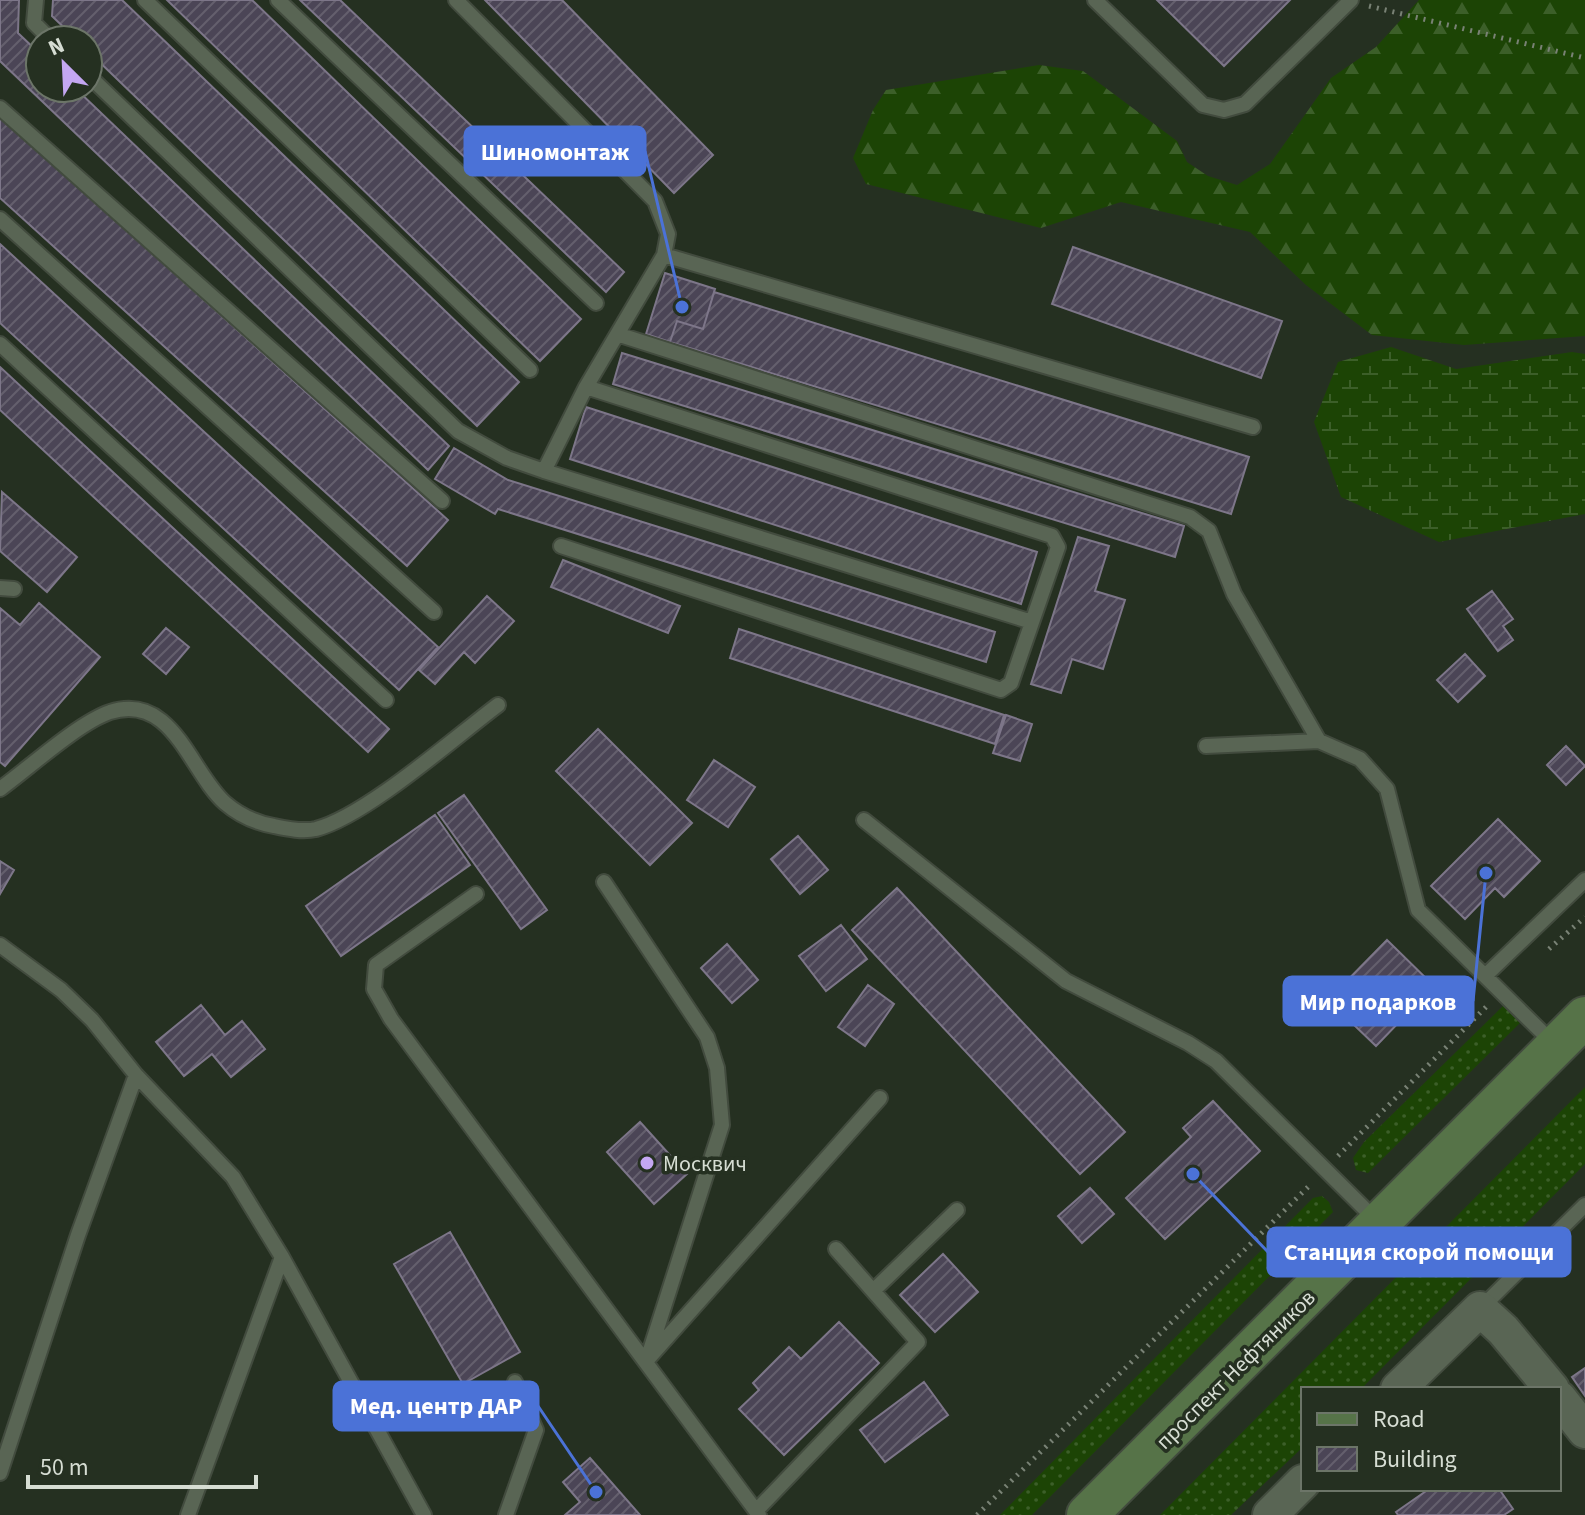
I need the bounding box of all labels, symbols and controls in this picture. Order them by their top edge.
north arrow [24,24,104,104]
text: N [43,29,69,64]
callout: Шиномонтаж [465,127,645,175]
text: Шиномонтаж [481,135,630,170]
callout: Мир подарков [1284,977,1473,1025]
text: Мир подарков [1299,985,1457,1020]
place label: Москвич [663,1148,747,1180]
marker: Москвич [638,1154,656,1172]
callout: Станция скорой помощи [1268,1228,1570,1276]
text: Станция скорой помощи [1284,1235,1554,1270]
street label: проспект Нефтяников [1149,1283,1323,1457]
callout: Мед. центр ДАР [334,1382,538,1430]
legend [1301,1387,1561,1491]
text: Мед. центр ДАР [350,1389,522,1424]
text: Road [1373,1402,1425,1437]
scale bar [28,1439,256,1489]
text: Building [1373,1442,1457,1477]
text: 50 m [40,1450,89,1485]

